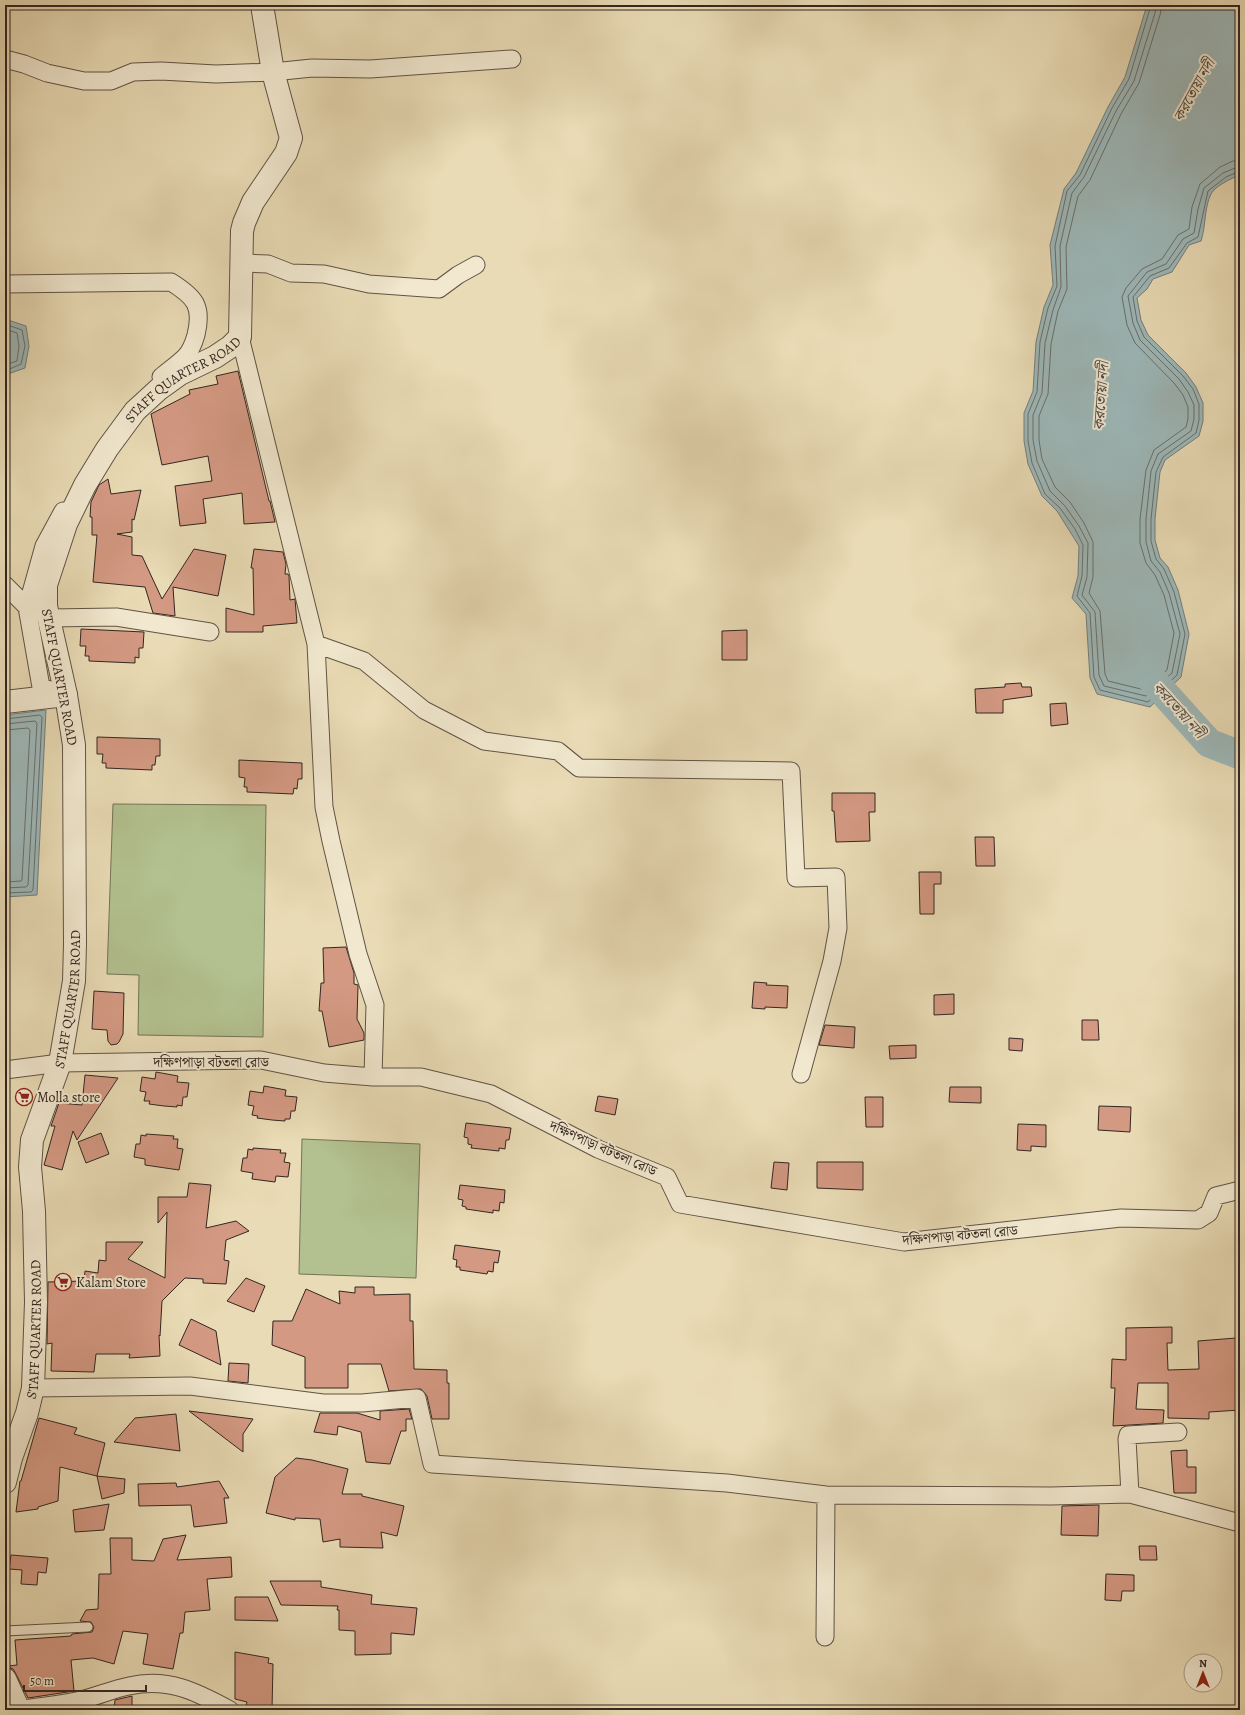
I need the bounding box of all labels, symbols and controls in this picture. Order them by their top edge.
water label: করতোয়া নদী [1169,53,1220,125]
street label: STAFF QUARTER ROAD [121,332,246,427]
water label: করতোয়া নদী [1089,359,1114,431]
street label: STAFF QUARTER ROAD [37,607,82,747]
water label: করতোয়া নদী [1149,678,1211,744]
street label: STAFF QUARTER ROAD [50,930,85,1071]
street label: দক্ষিণপাড়া বটতলা রোড [152,1053,270,1072]
supermarket icon: Molla store [14,1087,34,1107]
place label: Molla store [37,1088,100,1107]
street label: দক্ষিণপাড়া বটতলা রোড [545,1116,661,1181]
street label: দক্ষিণপাড়া বটতলা রোড [901,1221,1020,1250]
street label: STAFF QUARTER ROAD [22,1259,46,1401]
supermarket icon: Kalam Store [53,1272,73,1292]
place label: Kalam Store [76,1273,146,1292]
north arrow [1183,1653,1223,1693]
text: N [1199,1656,1207,1671]
scale bar [24,1667,146,1693]
text: 50 m [30,1673,54,1689]

